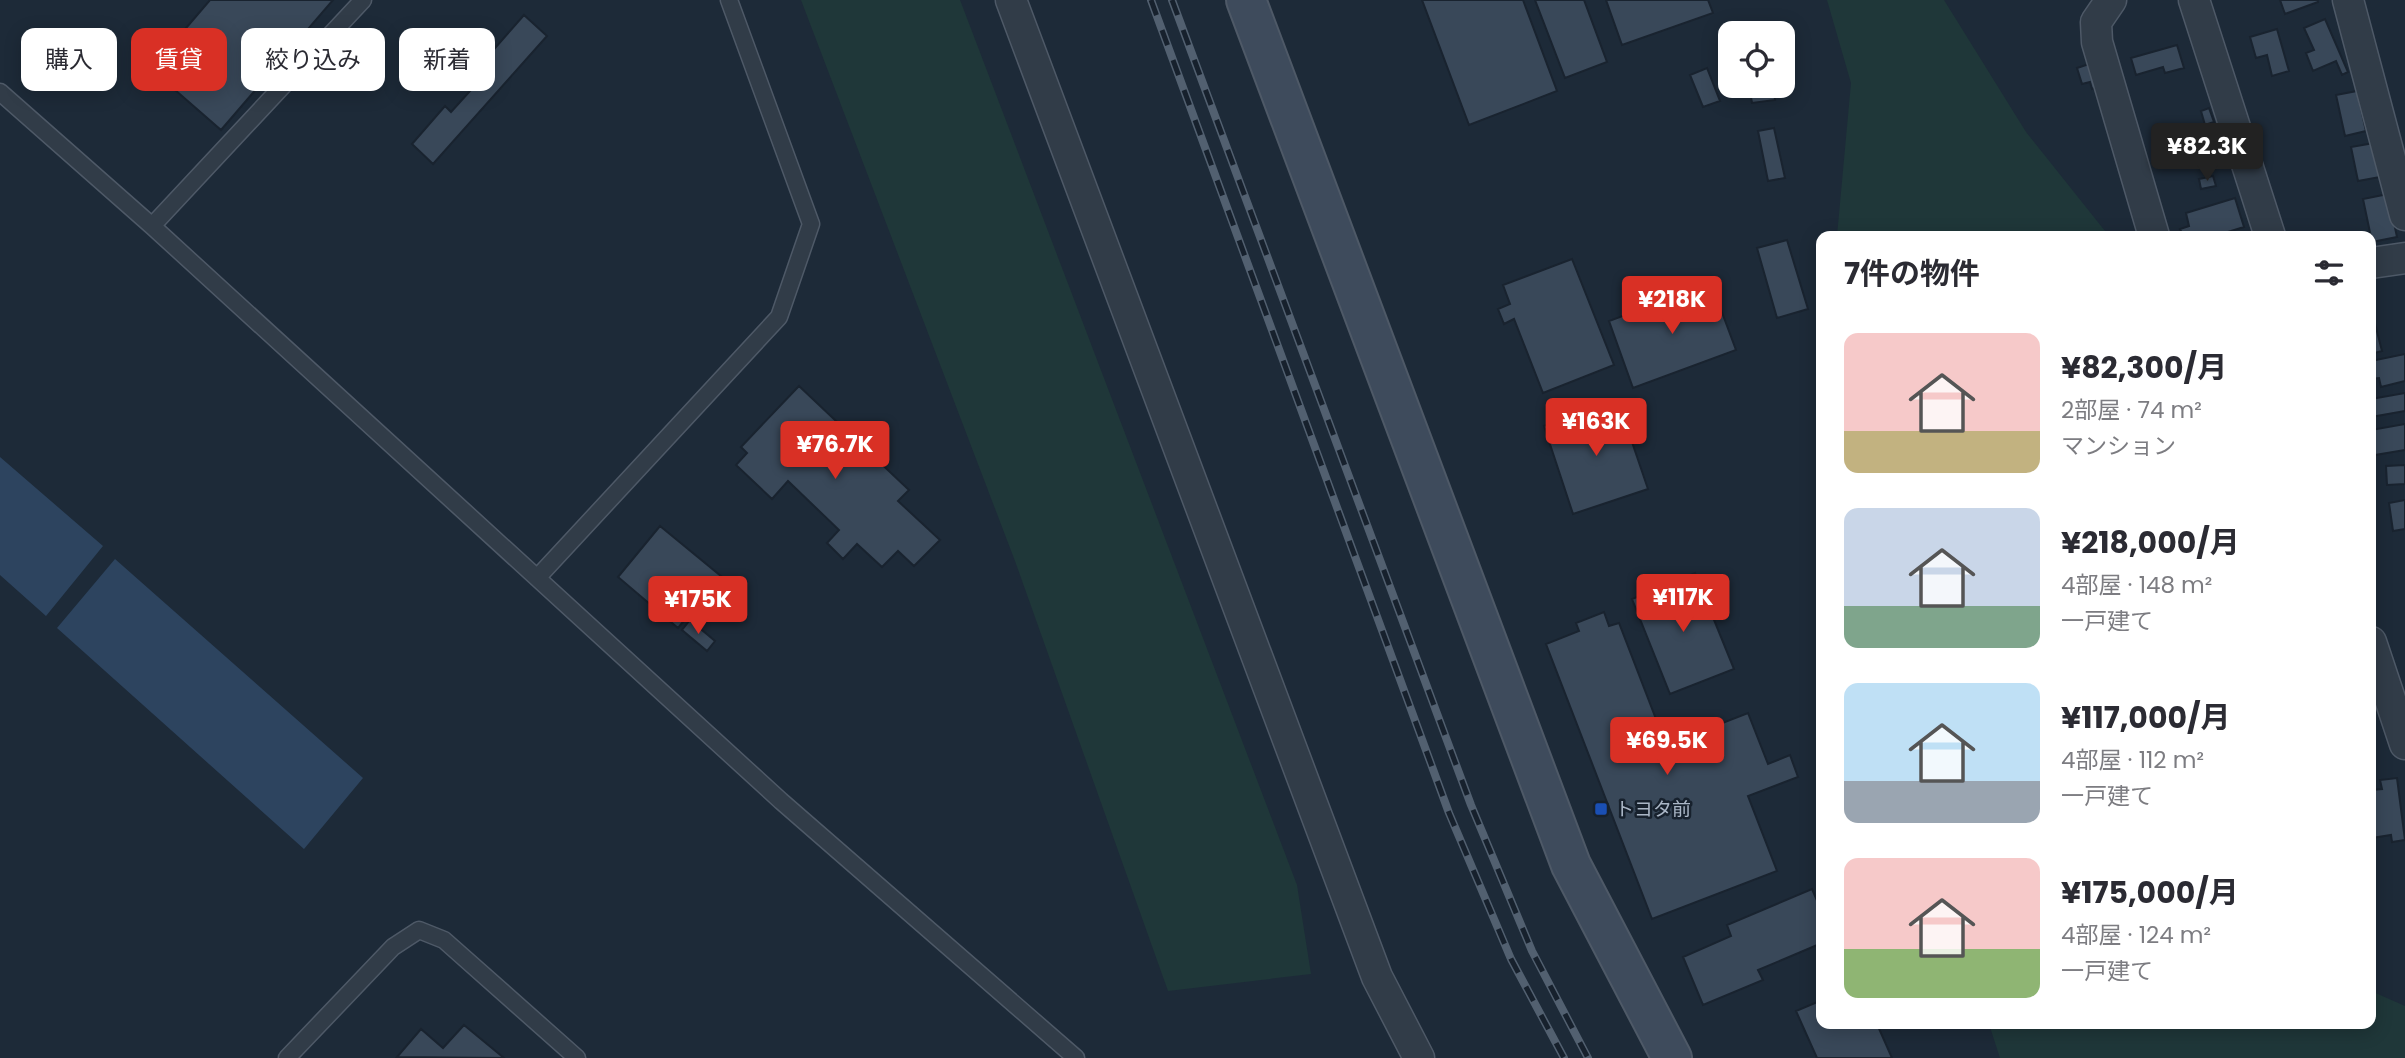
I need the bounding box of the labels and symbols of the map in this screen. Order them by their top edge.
pin: ¥82.3K [2150,124,2264,183]
pin: ¥218K [1623,276,1721,336]
pin: ¥163K [1547,398,1645,458]
pin: ¥76.7K [778,421,892,481]
pin: ¥117K [1634,574,1732,634]
pin: ¥175K [649,576,747,636]
pin: ¥69.5K [1610,718,1724,777]
place label: トヨタ前 [1615,796,1691,823]
marker: トヨタ前 [1593,801,1609,817]

